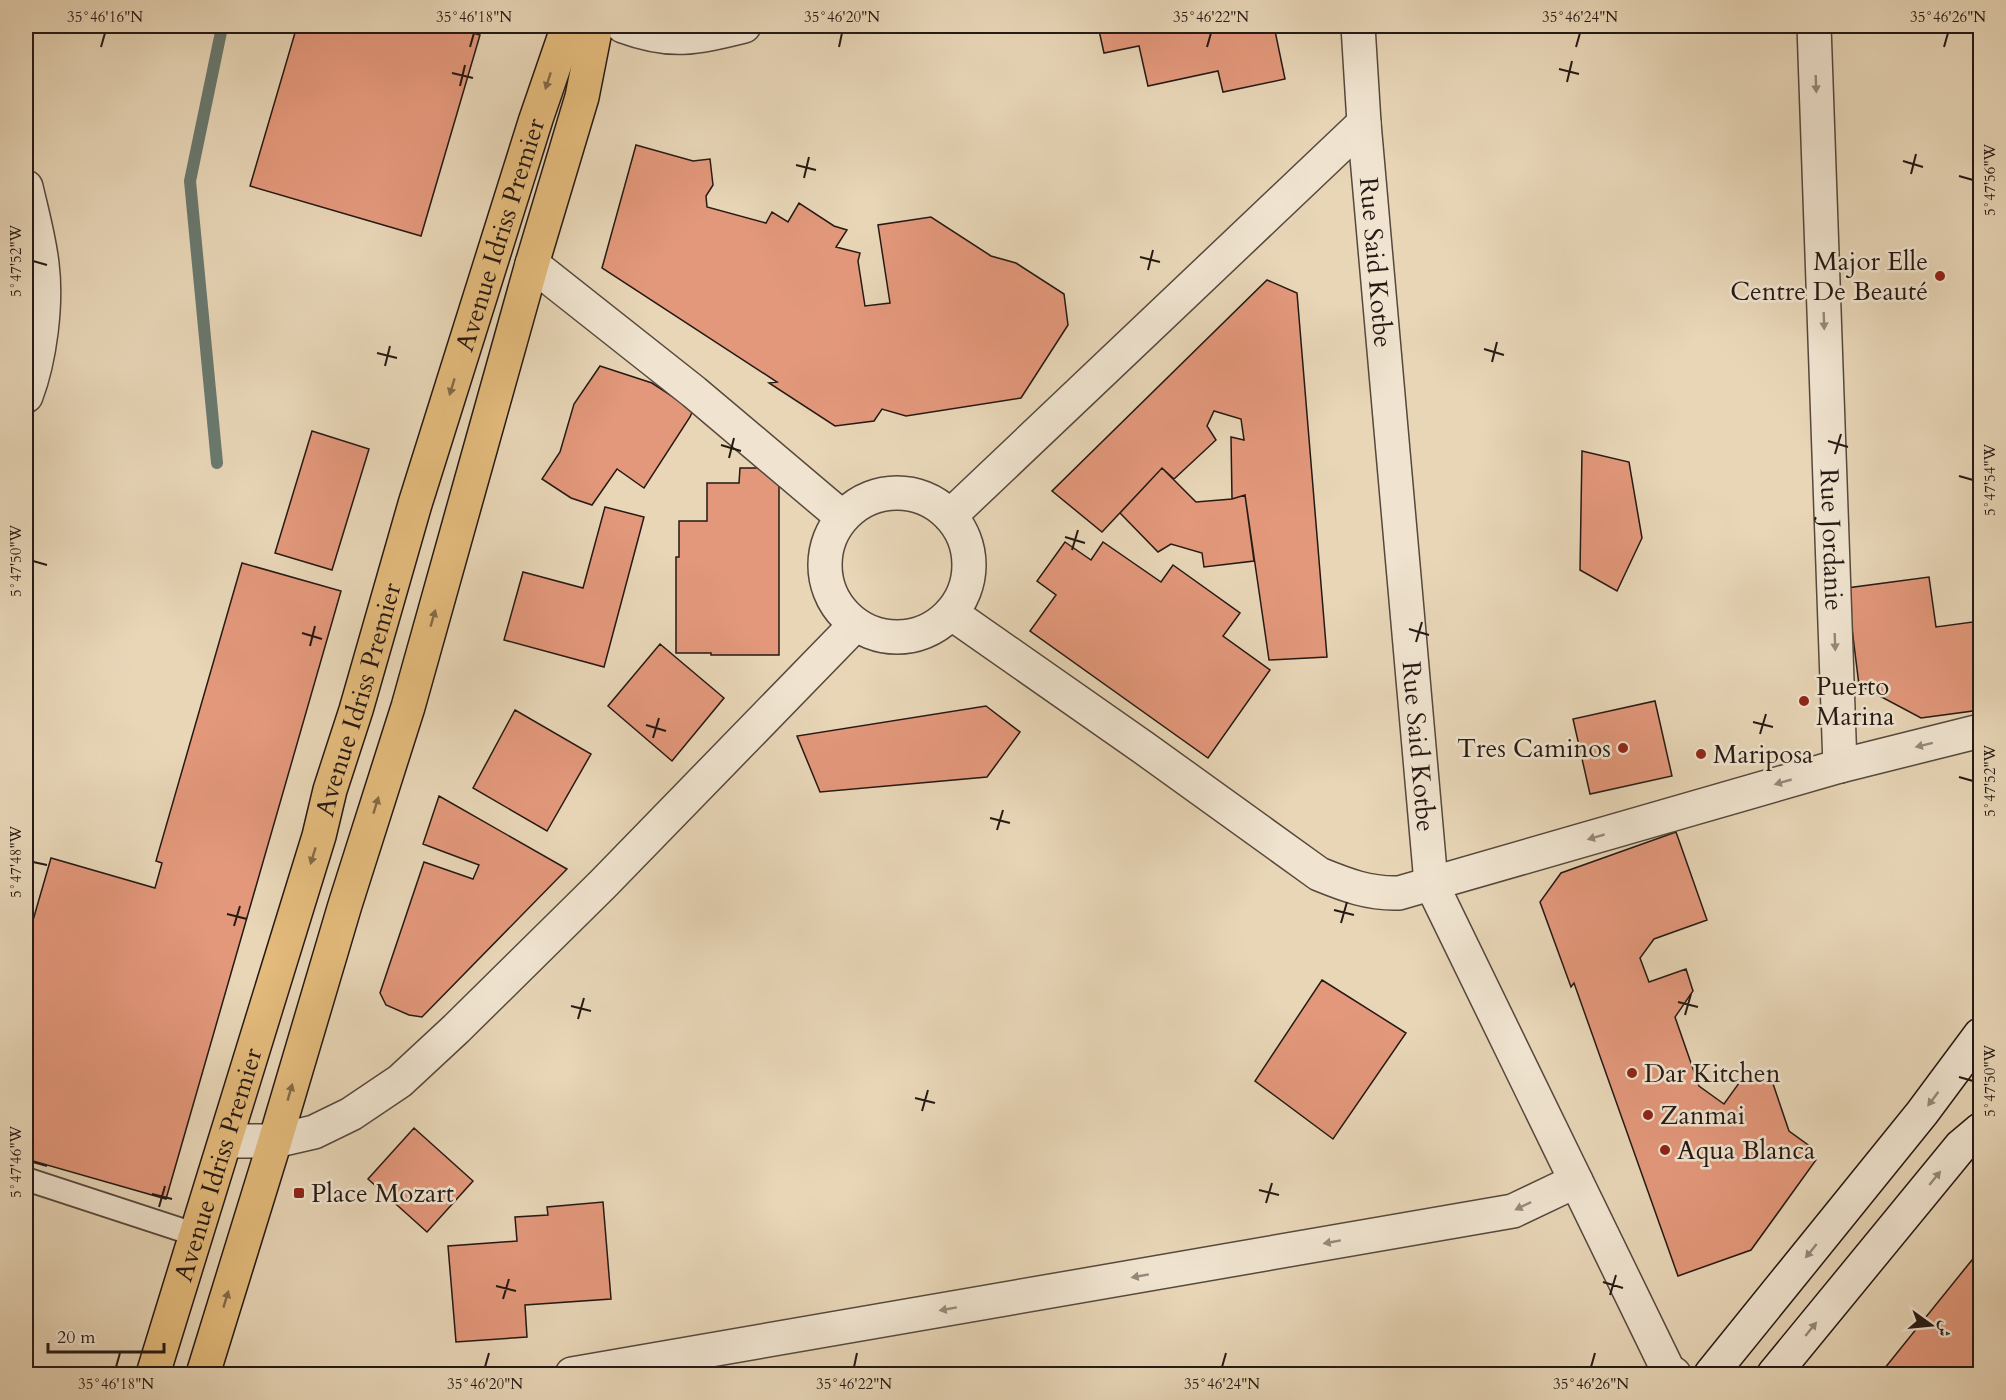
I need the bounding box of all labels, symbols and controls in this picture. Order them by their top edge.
text: 35°46'16"N [67,7,143,27]
text: 35°46'18"N [436,7,512,27]
text: 35°46'20"N [804,7,880,27]
text: 35°46'22"N [1173,7,1249,27]
text: 35°46'24"N [1542,7,1618,27]
text: 35°46'26"N [1910,7,1986,27]
one-way arrow [543,72,552,90]
one-way arrow [1811,74,1820,93]
street label: Avenue Idriss Premier [447,113,553,356]
text: 5°47'56"W [1980,143,2000,216]
street label: Rue Said Kotbe [1351,176,1401,349]
text: 5°47'52"W [6,224,26,297]
place label: Major Elle Centre De Beauté [1730,244,1928,309]
marker: Major Elle Centre De Beauté [1933,269,1947,283]
one-way arrow [1819,311,1829,330]
one-way arrow [447,378,456,396]
text: 5°47'54"W [1980,443,2000,516]
street label: Rue Jordanie [1812,468,1852,611]
text: 5°47'50"W [6,524,26,597]
street label: Avenue Idriss Premier [307,578,409,820]
one-way arrow [429,609,438,627]
one-way arrow [1831,632,1840,651]
street label: Rue Said Kotbe [1394,660,1444,833]
place label: Puerto Marina [1816,669,1895,734]
marker: Puerto Marina [1797,694,1811,708]
place label: Tres Caminos [1457,731,1611,766]
place label: Mariposa [1713,737,1813,772]
marker: Tres Caminos [1616,741,1630,755]
one-way arrow [1914,741,1933,751]
text: 5°47'52"W [1980,744,2000,817]
marker: Mariposa [1694,747,1708,761]
one-way arrow [1774,778,1792,787]
one-way arrow [372,796,381,814]
text: 5°47'48"W [6,825,26,898]
one-way arrow [1587,833,1605,842]
one-way arrow [308,847,317,865]
street label: Avenue Idriss Premier [165,1043,270,1286]
text: 5°47'50"W [1980,1044,2000,1117]
place label: Dar Kitchen [1644,1056,1781,1091]
marker: Dar Kitchen [1625,1066,1639,1080]
one-way arrow [286,1083,295,1101]
one-way arrow [1927,1090,1939,1106]
place label: Zanmai [1660,1098,1745,1133]
marker: Zanmai [1641,1108,1655,1122]
text: 5°47'46"W [6,1125,26,1198]
place label: Aqua Blanca [1677,1133,1815,1168]
marker: Aqua Blanca [1658,1143,1672,1157]
one-way arrow [1928,1170,1941,1186]
place label: Place Mozart [311,1176,454,1211]
marker: Place Mozart [292,1186,306,1200]
one-way arrow [1514,1200,1532,1210]
one-way arrow [1322,1238,1341,1247]
one-way arrow [1805,1243,1818,1258]
one-way arrow [1130,1271,1149,1280]
one-way arrow [222,1290,231,1308]
north arrow [1901,1295,1961,1355]
one-way arrow [938,1305,957,1314]
scale bar [48,1316,164,1354]
text: ش [1932,1318,1957,1339]
one-way arrow [1804,1321,1817,1337]
text: 20 m [57,1325,96,1350]
text: 35°46'18"N [78,1374,154,1394]
text: 35°46'20"N [447,1374,523,1394]
text: 35°46'22"N [816,1374,892,1394]
text: 35°46'24"N [1184,1374,1260,1394]
text: 35°46'26"N [1553,1374,1629,1394]

